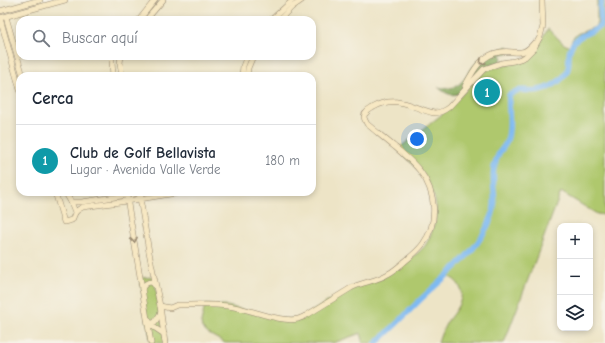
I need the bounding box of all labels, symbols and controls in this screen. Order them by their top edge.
search box [16,16,316,60]
icon: search [30,27,52,49]
text: Buscar aquí [62,29,138,47]
one-way arrow [479,57,486,65]
pin: 1 [474,77,500,107]
text: Cerca [32,89,74,108]
your location [407,129,427,149]
text: Club de Golf Bellavista [70,144,216,162]
text: 1 [42,153,48,168]
text: 180 m [265,153,300,168]
text: Lugar · Avenida Valle Verde [70,162,220,177]
map controls [557,223,593,331]
button: + [557,223,593,259]
one-way arrow [129,237,138,243]
button: − [557,259,593,295]
button: layers [557,295,593,331]

